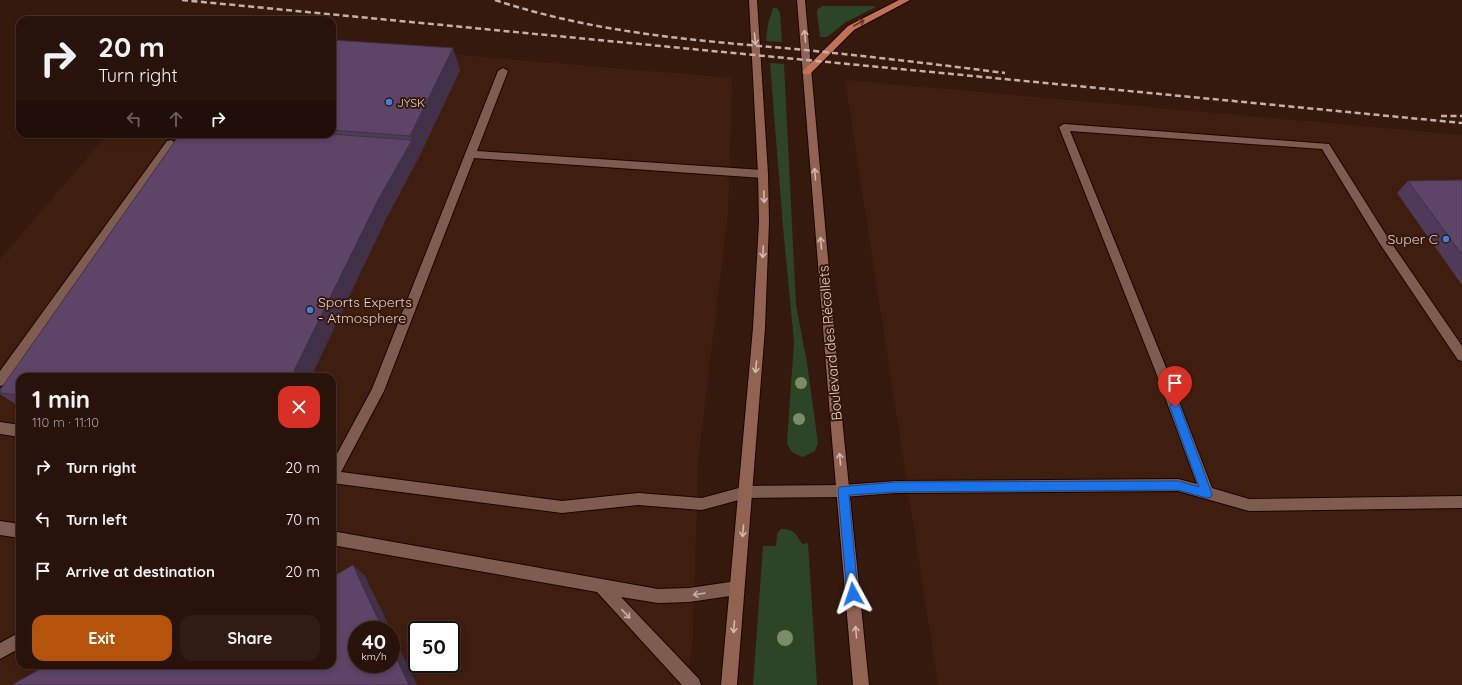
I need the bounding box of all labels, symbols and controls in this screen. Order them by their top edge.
one-way arrow [853,19,865,27]
text: 20 m [98,29,165,64]
one-way arrow [801,30,808,43]
icon: right [32,32,84,84]
one-way arrow [752,32,759,45]
text: Turn right [98,64,178,87]
place label: JYSK [397,95,425,110]
marker: JYSK [384,97,394,107]
icon: left [123,108,145,130]
icon: ahead [165,108,187,130]
icon: right [207,108,229,130]
one-way arrow [812,167,819,180]
one-way arrow [760,190,768,203]
place label: Super C [1387,230,1438,248]
marker: Super C [1441,234,1451,244]
one-way arrow [818,237,825,250]
one-way arrow [759,245,766,258]
street label: Boulevard des Récollets [814,265,846,421]
place label: Sports Experts - Atmosphere [318,293,412,327]
marker: Sports Experts - Atmosphere [305,305,315,315]
one-way arrow [753,360,760,373]
pin [1158,366,1192,407]
icon: arrive [1164,372,1186,394]
text: 1 min [32,384,90,414]
button: close [278,386,320,428]
text: 110 m · 11:10 [32,414,99,430]
one-way arrow [836,453,844,466]
icon: right [32,456,54,478]
text: Turn right [66,458,137,477]
text: 20 m [285,458,320,477]
icon: left [32,508,54,530]
text: Turn left [66,510,128,529]
text: 70 m [286,510,320,529]
one-way arrow [739,524,746,537]
icon: arrive [32,560,54,582]
text: Arrive at destination [66,562,215,581]
text: 20 m [285,562,320,581]
position arrow [832,573,874,615]
one-way arrow [693,590,706,598]
one-way arrow [622,609,631,619]
button: Exit [32,615,172,661]
button: Share [180,615,320,661]
one-way arrow [730,620,738,633]
speed limit sign: 50 [408,621,460,673]
one-way arrow [853,625,860,638]
text: 40 [362,629,386,654]
text: km/h [361,650,387,663]

